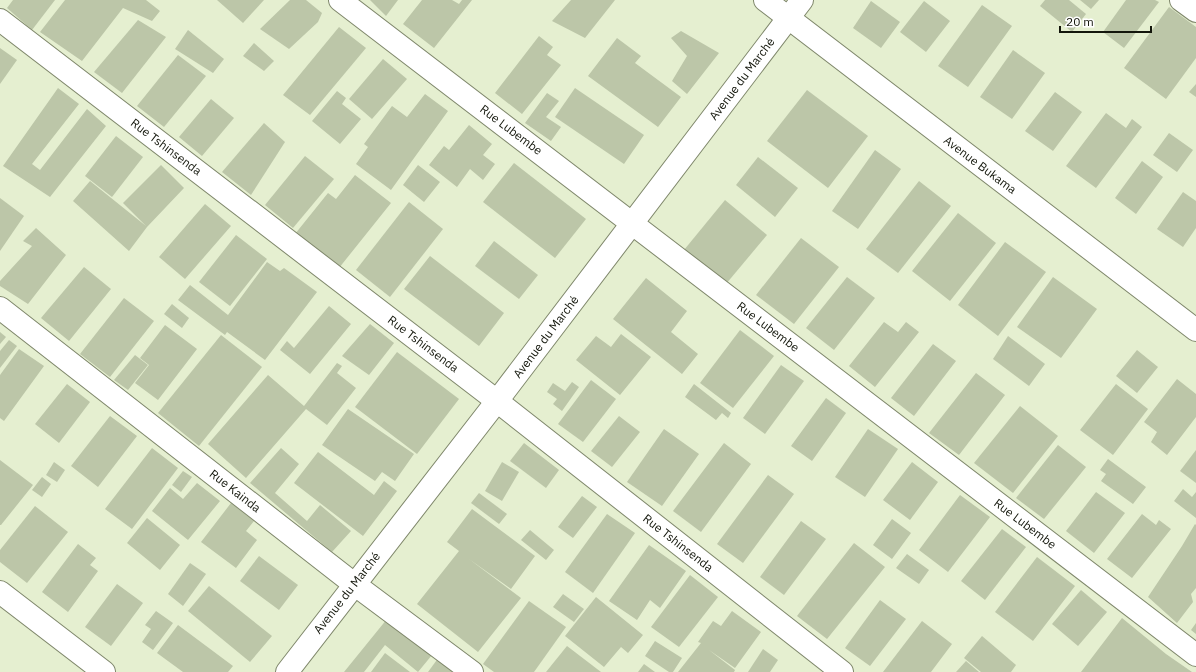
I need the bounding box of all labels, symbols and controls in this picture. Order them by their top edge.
scale bar [1060,8,1151,34]
text: 20 m [1066,14,1094,29]
street label: Avenue du Marché [706,34,778,123]
street label: Rue Lubembe [477,101,546,158]
street label: Rue Tshinsenda [128,115,205,179]
street label: Avenue Bukama [941,132,1020,197]
street label: Avenue du Marché [510,292,582,381]
street label: Rue Lubembe [734,298,803,355]
street label: Rue Tshinsenda [385,312,462,376]
street label: Rue Kainda [207,466,264,516]
street label: Rue Lubembe [991,495,1060,552]
street label: Rue Tshinsenda [640,511,717,575]
street label: Avenue du Marché [310,549,383,636]

